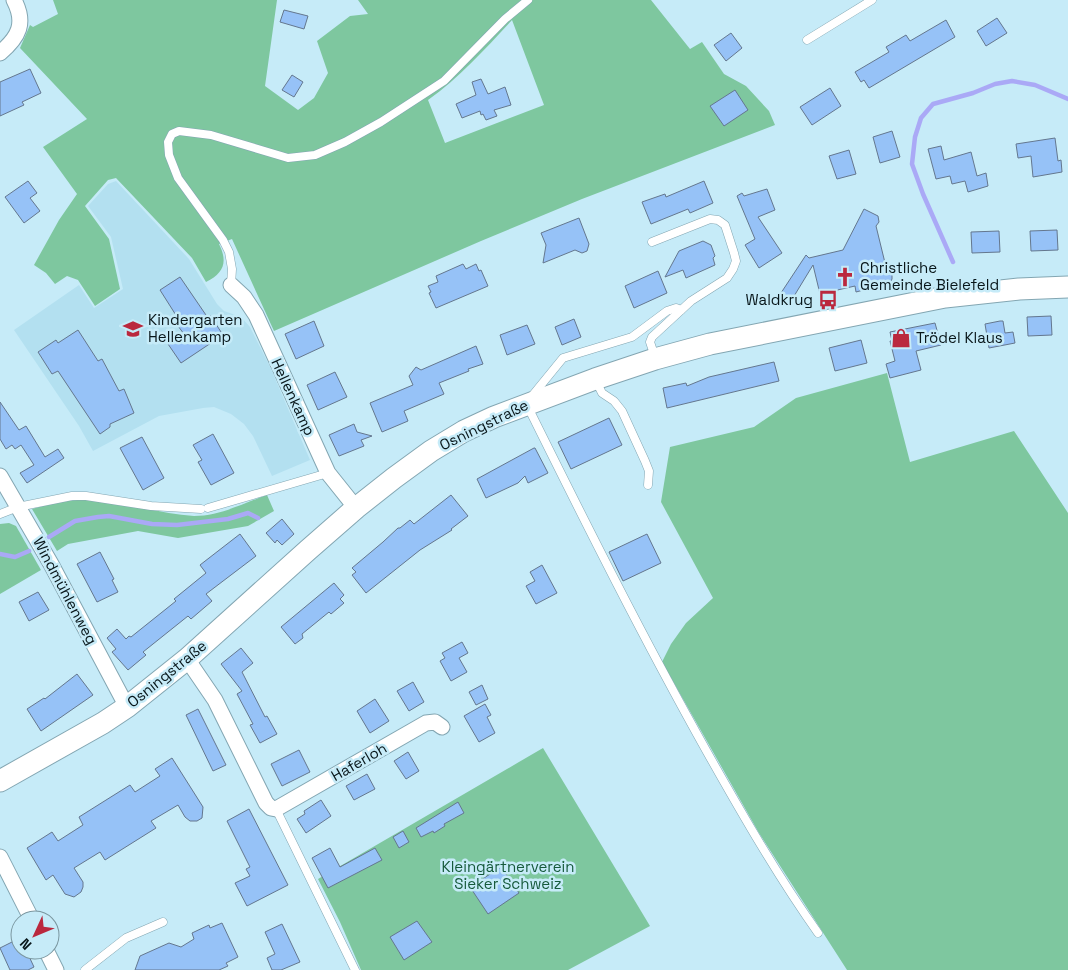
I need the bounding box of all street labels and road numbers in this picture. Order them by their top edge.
street label: Hellenkamp [267,355,320,439]
street label: Osningstraße [436,395,531,454]
street label: Windmühlenweg [29,534,102,648]
street label: Osningstraße [123,636,210,711]
street label: Haferloh [328,738,390,785]

